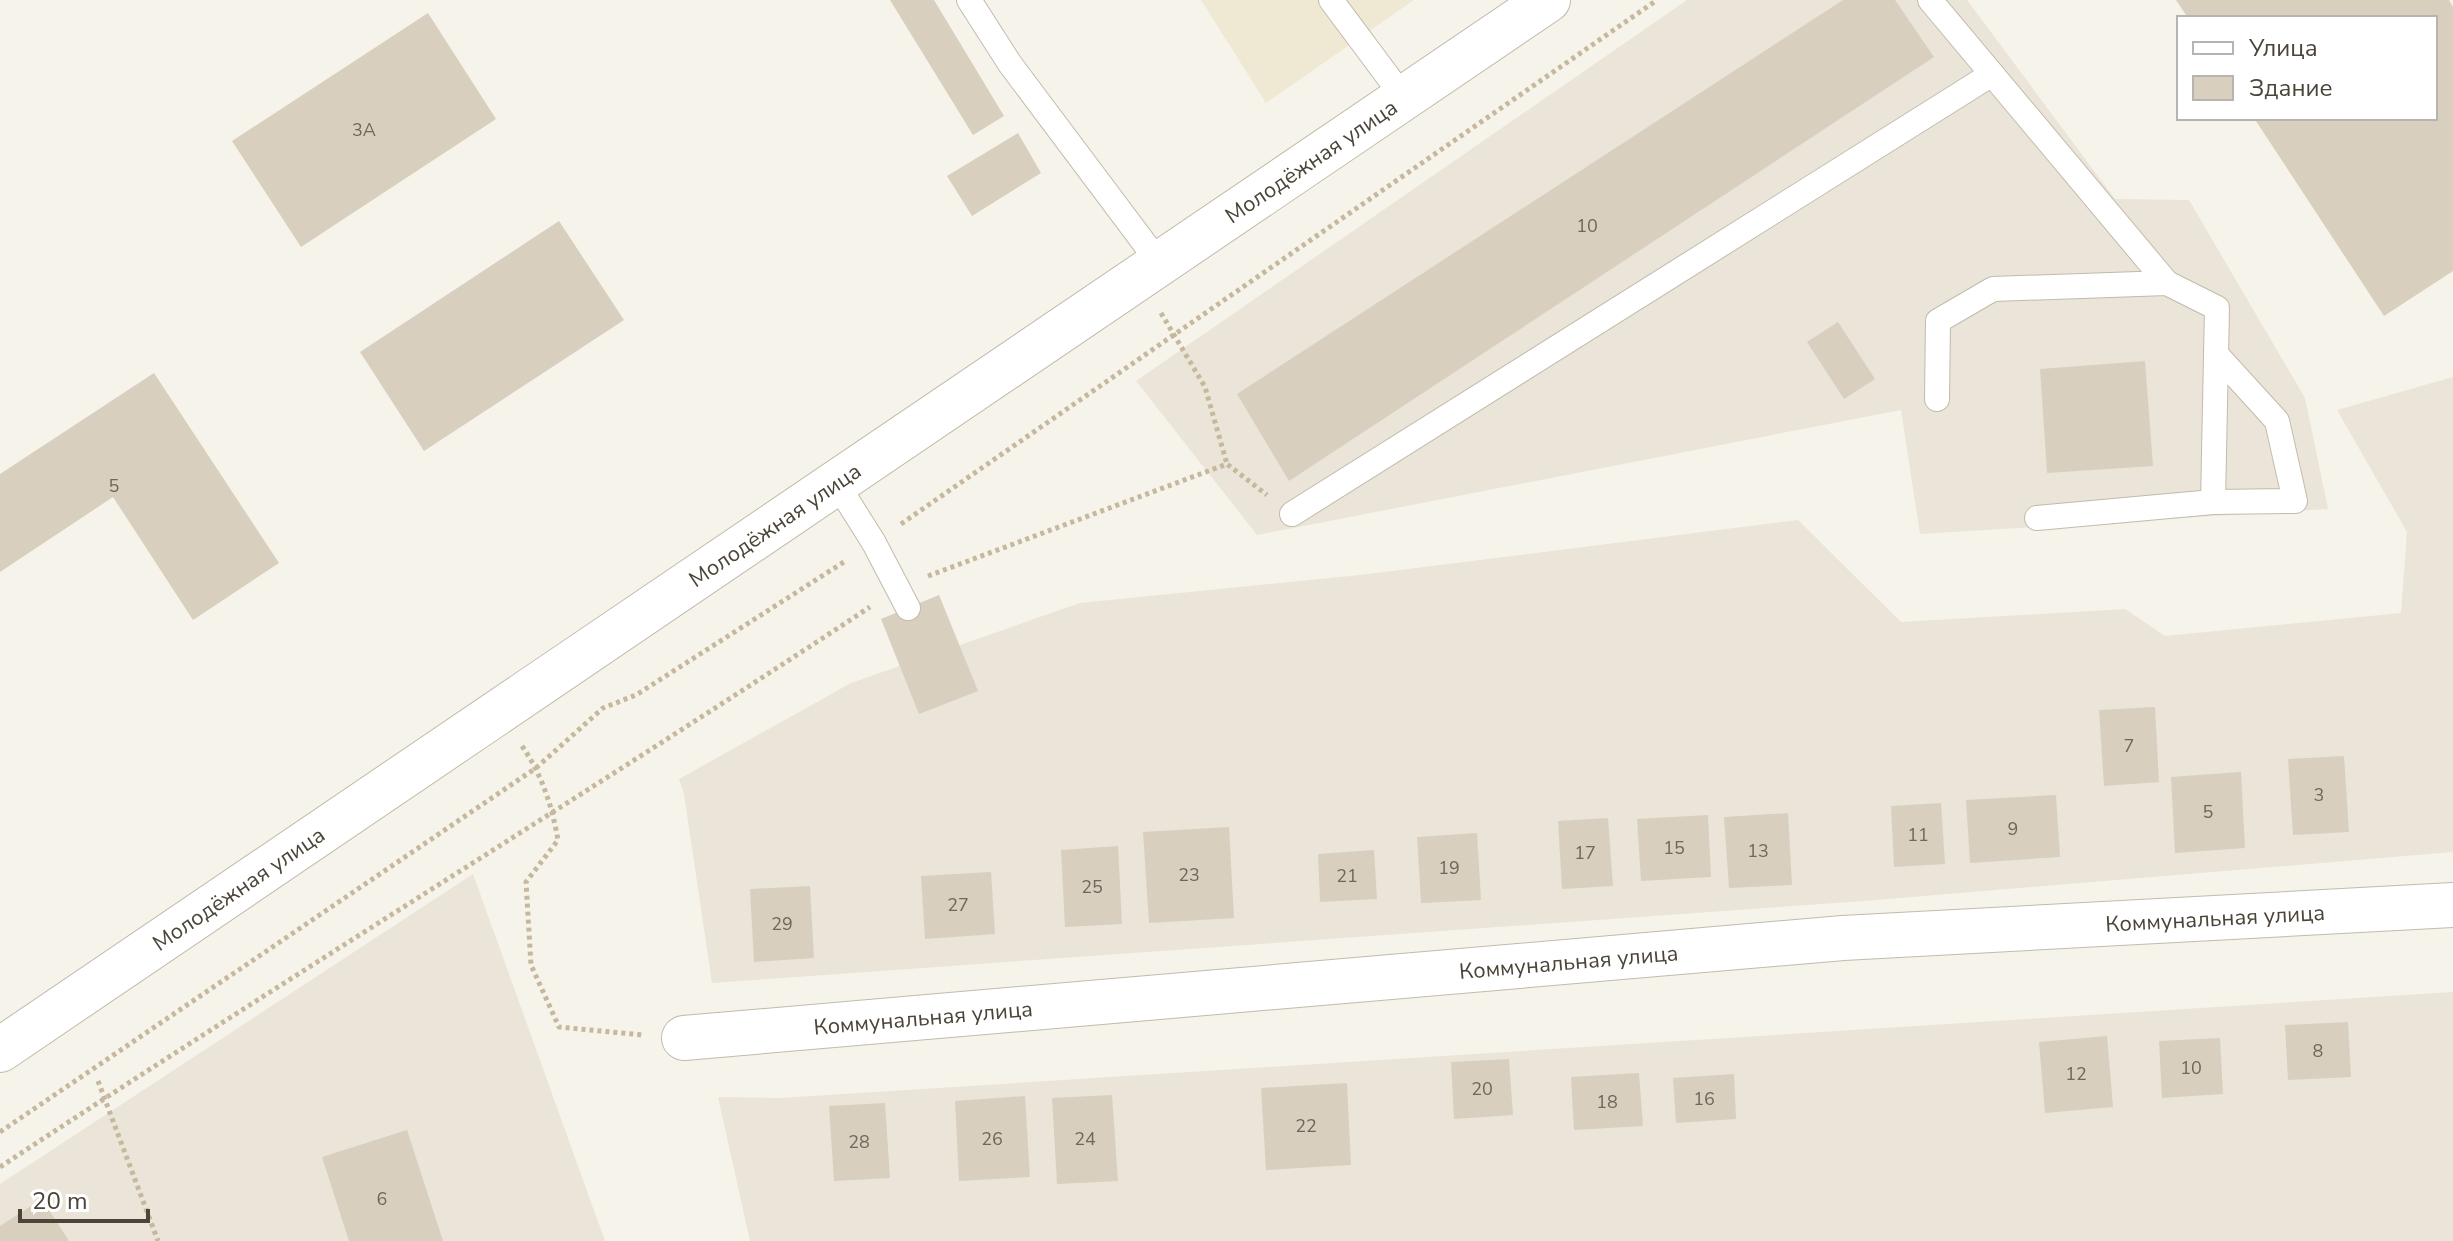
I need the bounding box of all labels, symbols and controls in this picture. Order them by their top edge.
legend [2177,16,2437,120]
text: Улица [2248,32,2318,64]
text: Здание [2249,72,2333,104]
street label: Молодёжная улица [1219,93,1403,231]
house number: 3А [352,118,376,142]
house number: 10 [1576,214,1598,238]
street label: Молодёжная улица [683,456,867,595]
house number: 5 [109,474,119,498]
house number: 7 [2124,734,2134,758]
house number: 3 [2314,783,2324,807]
house number: 5 [2203,800,2213,824]
house number: 9 [2008,817,2018,841]
street label: Молодёжная улица [147,820,331,958]
house number: 11 [1907,823,1929,847]
house number: 15 [1663,836,1685,860]
house number: 13 [1747,839,1769,863]
house number: 17 [1574,841,1596,865]
house number: 19 [1438,856,1460,880]
house number: 23 [1178,863,1200,887]
house number: 21 [1336,864,1358,888]
house number: 25 [1081,875,1103,899]
house number: 27 [947,893,969,917]
street label: Коммунальная улица [2105,898,2326,940]
house number: 29 [771,912,793,936]
street label: Коммунальная улица [1458,938,1680,987]
street label: Коммунальная улица [812,994,1034,1043]
house number: 8 [2313,1039,2323,1063]
house number: 10 [2180,1056,2202,1080]
house number: 12 [2065,1062,2087,1086]
house number: 20 [1471,1077,1493,1101]
house number: 16 [1693,1087,1715,1111]
house number: 18 [1596,1090,1618,1114]
house number: 22 [1295,1114,1317,1138]
house number: 26 [981,1127,1003,1151]
house number: 24 [1074,1127,1096,1151]
house number: 28 [848,1130,870,1154]
scale bar [20,1173,148,1223]
text: 20 m [32,1185,88,1217]
house number: 6 [377,1187,387,1211]

